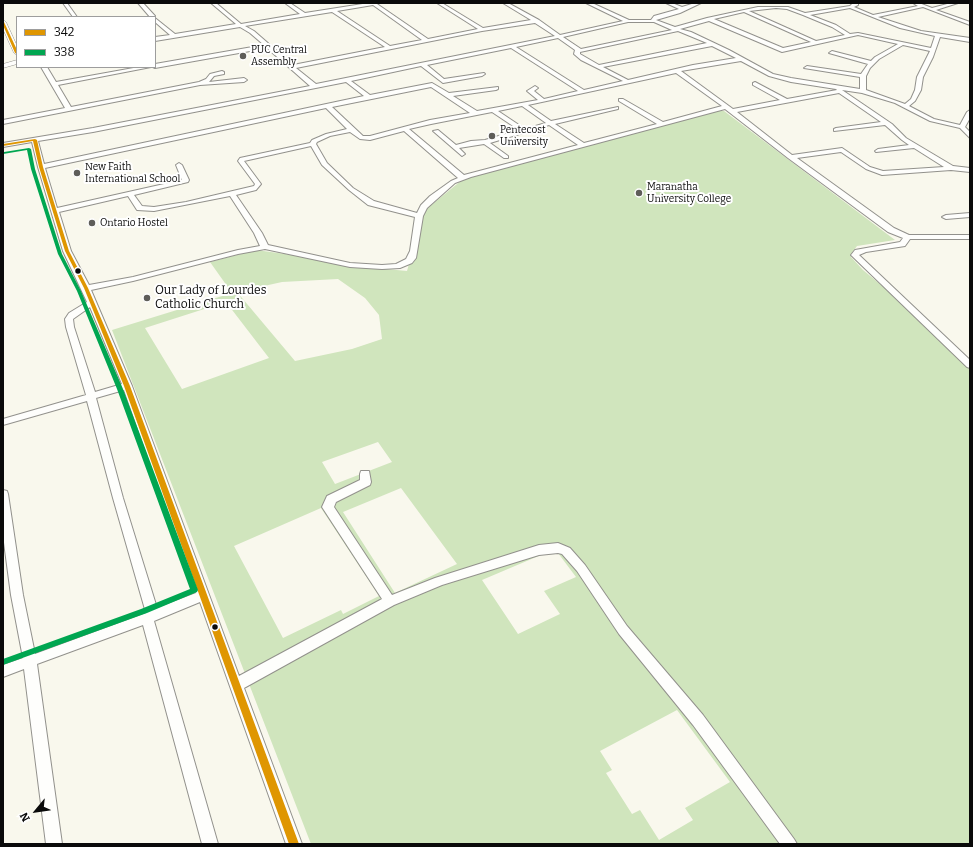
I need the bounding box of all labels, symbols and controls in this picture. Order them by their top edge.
legend [16,16,156,68]
text: 342 [54,25,74,39]
place label: PUC Central Assembly [251,44,307,68]
text: 338 [54,45,75,59]
marker: PUC Central Assembly [238,51,248,61]
place label: Pentecost University [500,124,548,148]
marker: Pentecost University [487,131,497,141]
place label: New Faith International School [85,161,180,184]
marker: New Faith International School [72,168,82,178]
place label: Maranatha University College [647,181,731,204]
marker: Maranatha University College [634,188,644,198]
place label: Ontario Hostel [100,217,168,229]
marker: Ontario Hostel [87,218,97,228]
unlabelled marker [73,266,83,276]
place label: Our Lady of Lourdes Catholic Church [155,284,266,312]
marker: Our Lady of Lourdes Catholic Church [142,293,152,303]
unlabelled marker [210,622,220,632]
north arrow [16,791,56,831]
text: N [17,810,33,824]

